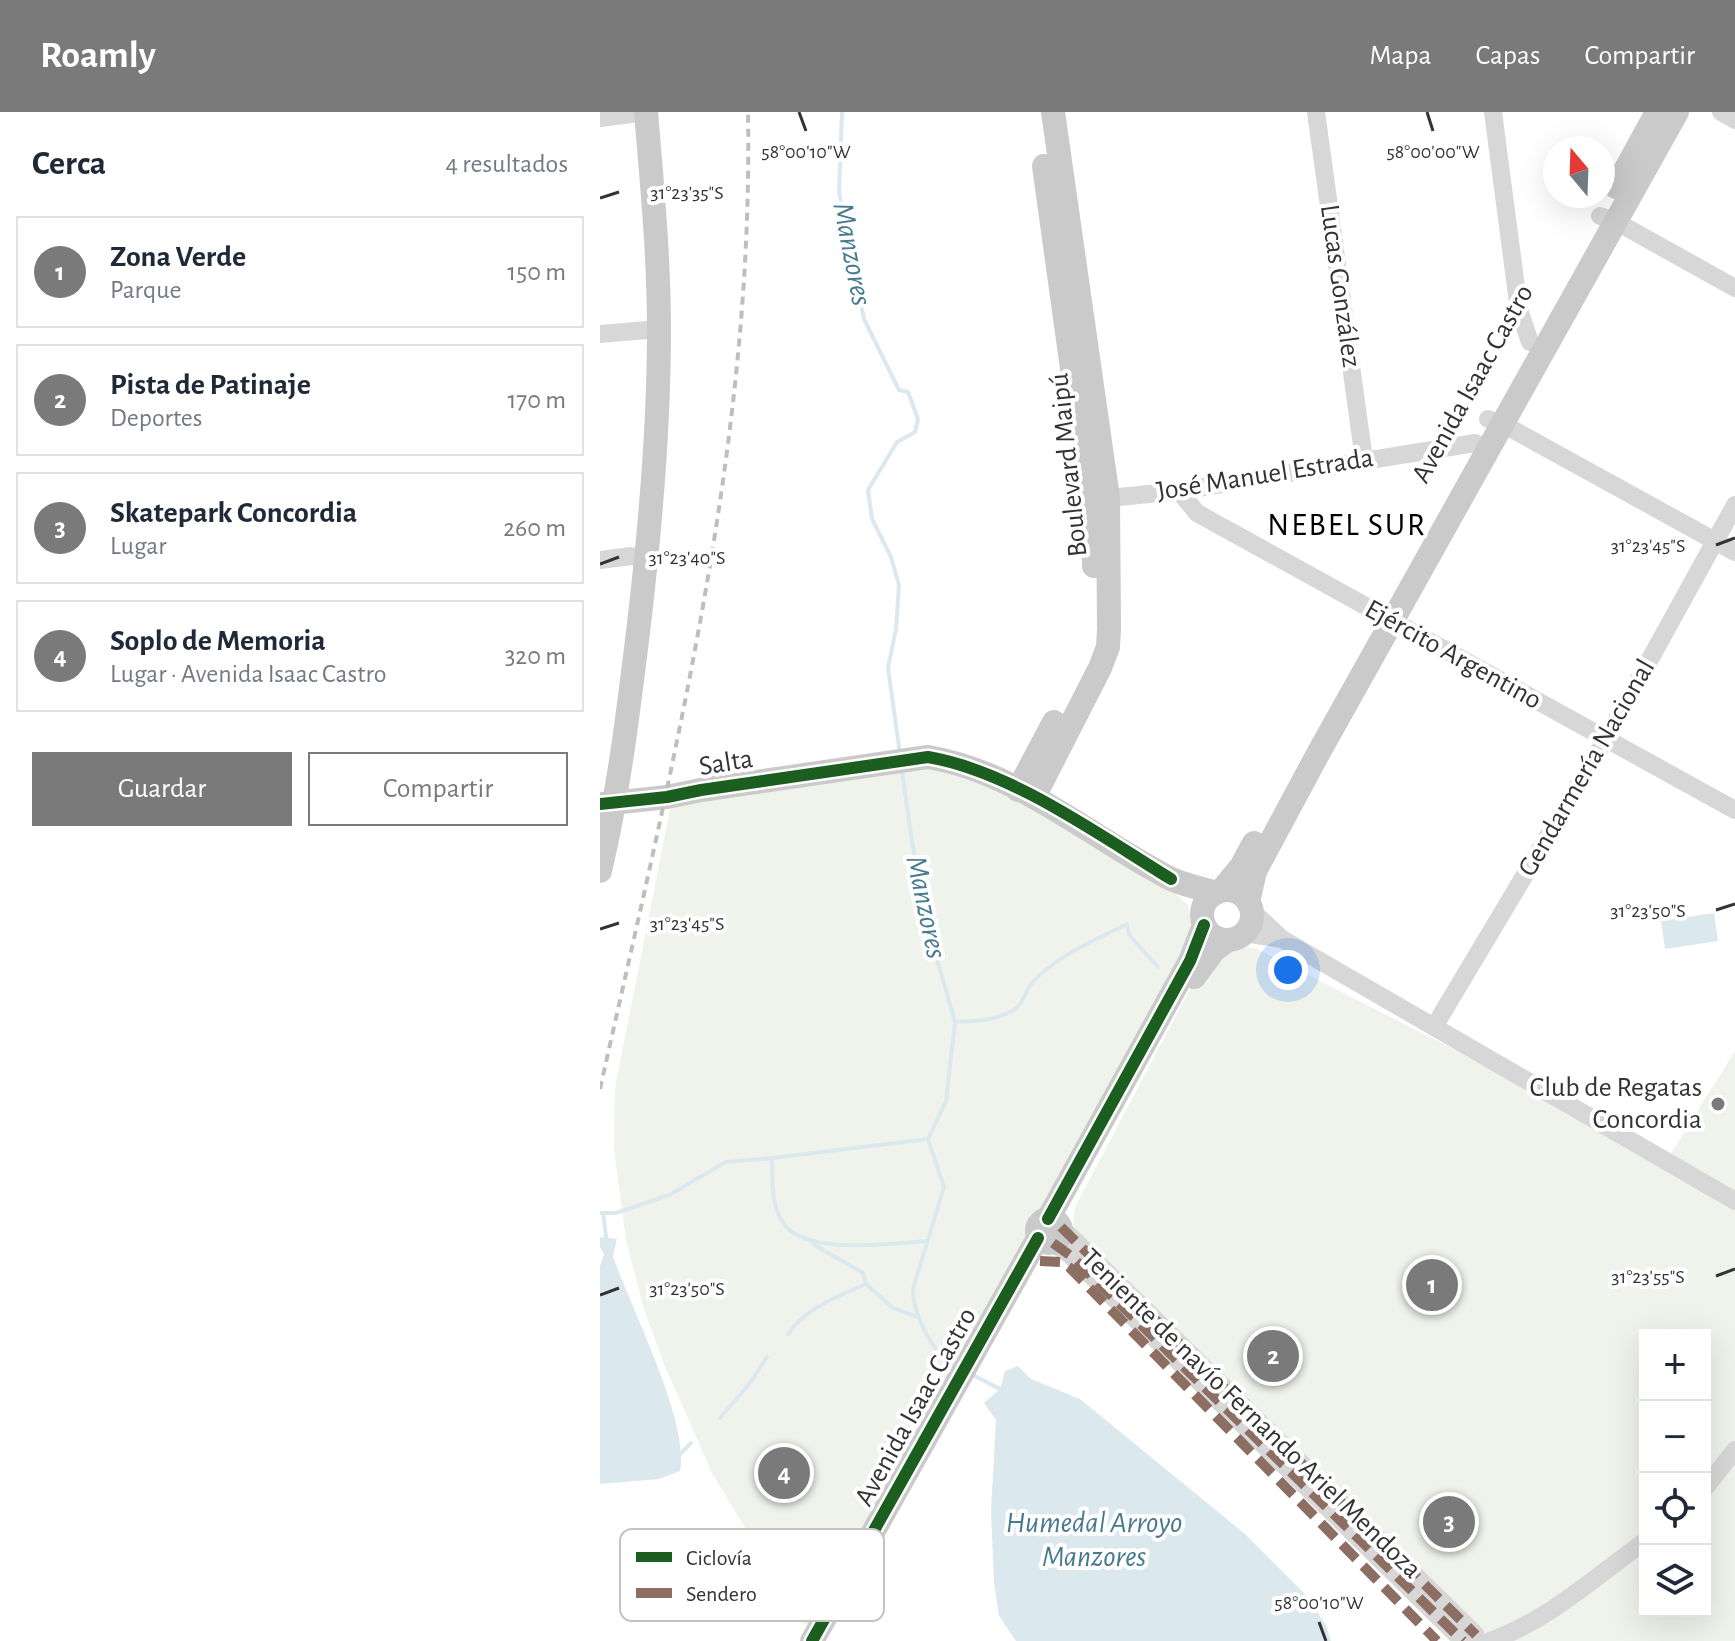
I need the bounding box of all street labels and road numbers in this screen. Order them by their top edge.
street label: Lucas González [1315,203,1365,369]
street label: Avenida Isaac Castro [1407,280,1539,488]
street label: Boulevard Maipú [1045,372,1093,558]
street label: José Manuel Estrada [1155,444,1376,506]
street label: Ejército Argentino [1360,595,1546,715]
street label: Gendarmería Nacional [1514,655,1660,881]
street label: Salta [697,745,755,781]
street label: Teniente de navío Fernando Ariel Mendoza [1076,1244,1426,1584]
street label: Avenida Isaac Castro [850,1303,982,1511]

